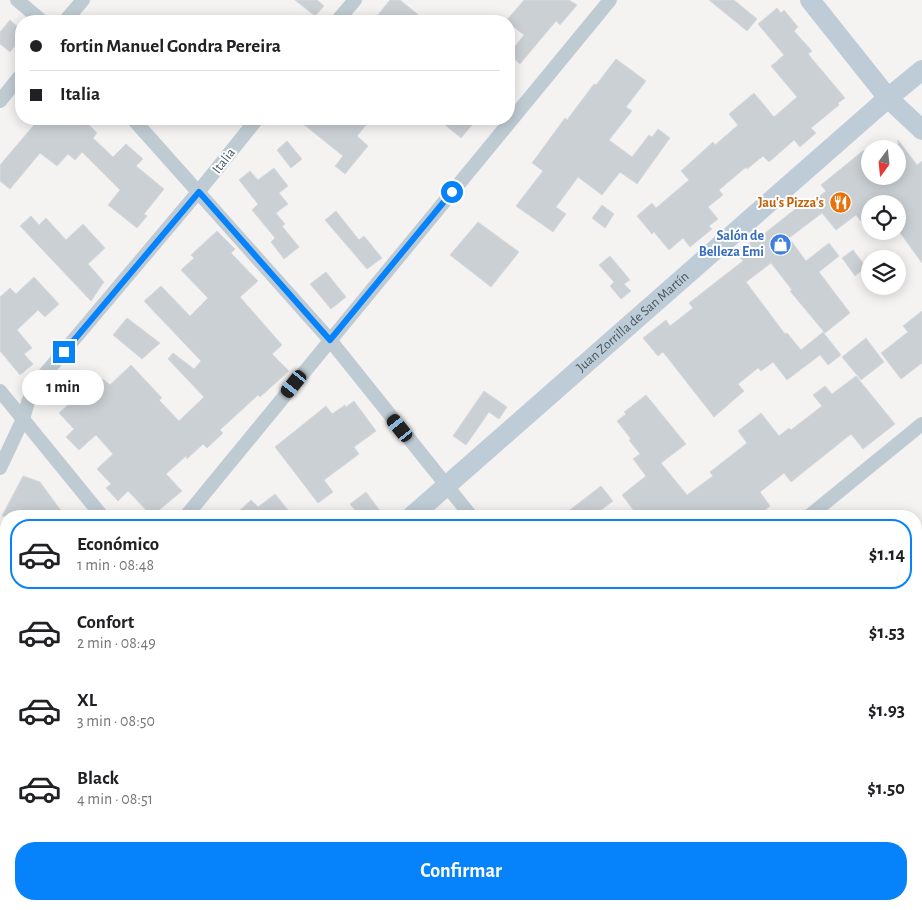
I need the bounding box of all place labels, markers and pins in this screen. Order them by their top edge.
restaurant icon: Jau's Pizza's [828,191,852,215]
place label: Jau's Pizza's [758,196,824,210]
place label: Salón de Belleza Emi [699,229,764,259]
shop icon: Salón de Belleza Emi [768,232,792,256]

